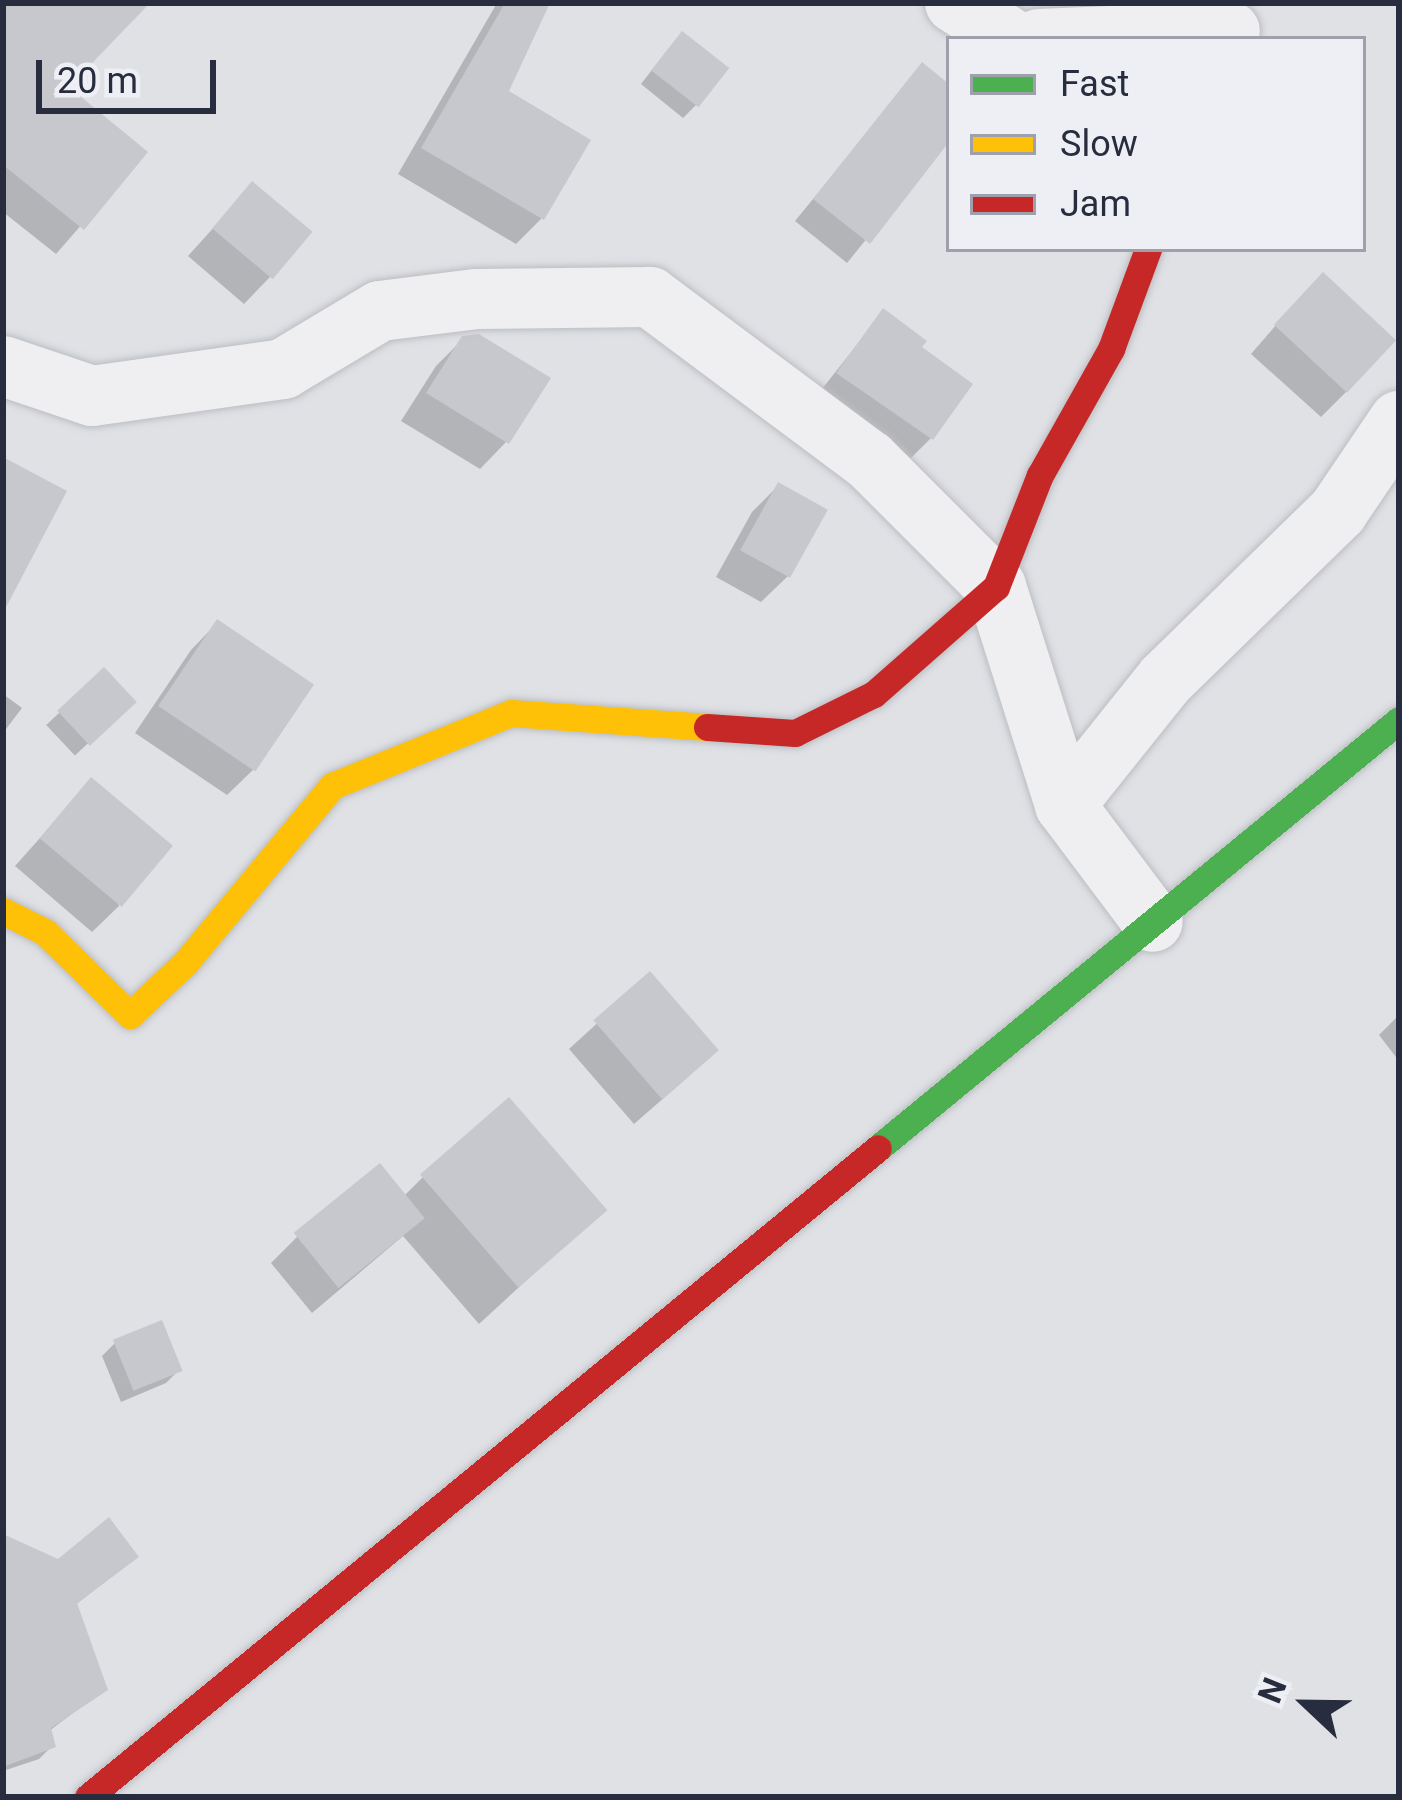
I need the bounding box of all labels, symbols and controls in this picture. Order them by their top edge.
scale bar [42,36,222,110]
legend [946,36,1366,252]
text: 20 m [57,60,138,102]
text: Fast [1060,63,1129,105]
text: Slow [1060,123,1138,165]
text: Jam [1060,183,1131,225]
north arrow [1246,1644,1366,1764]
text: N [1250,1672,1295,1708]

